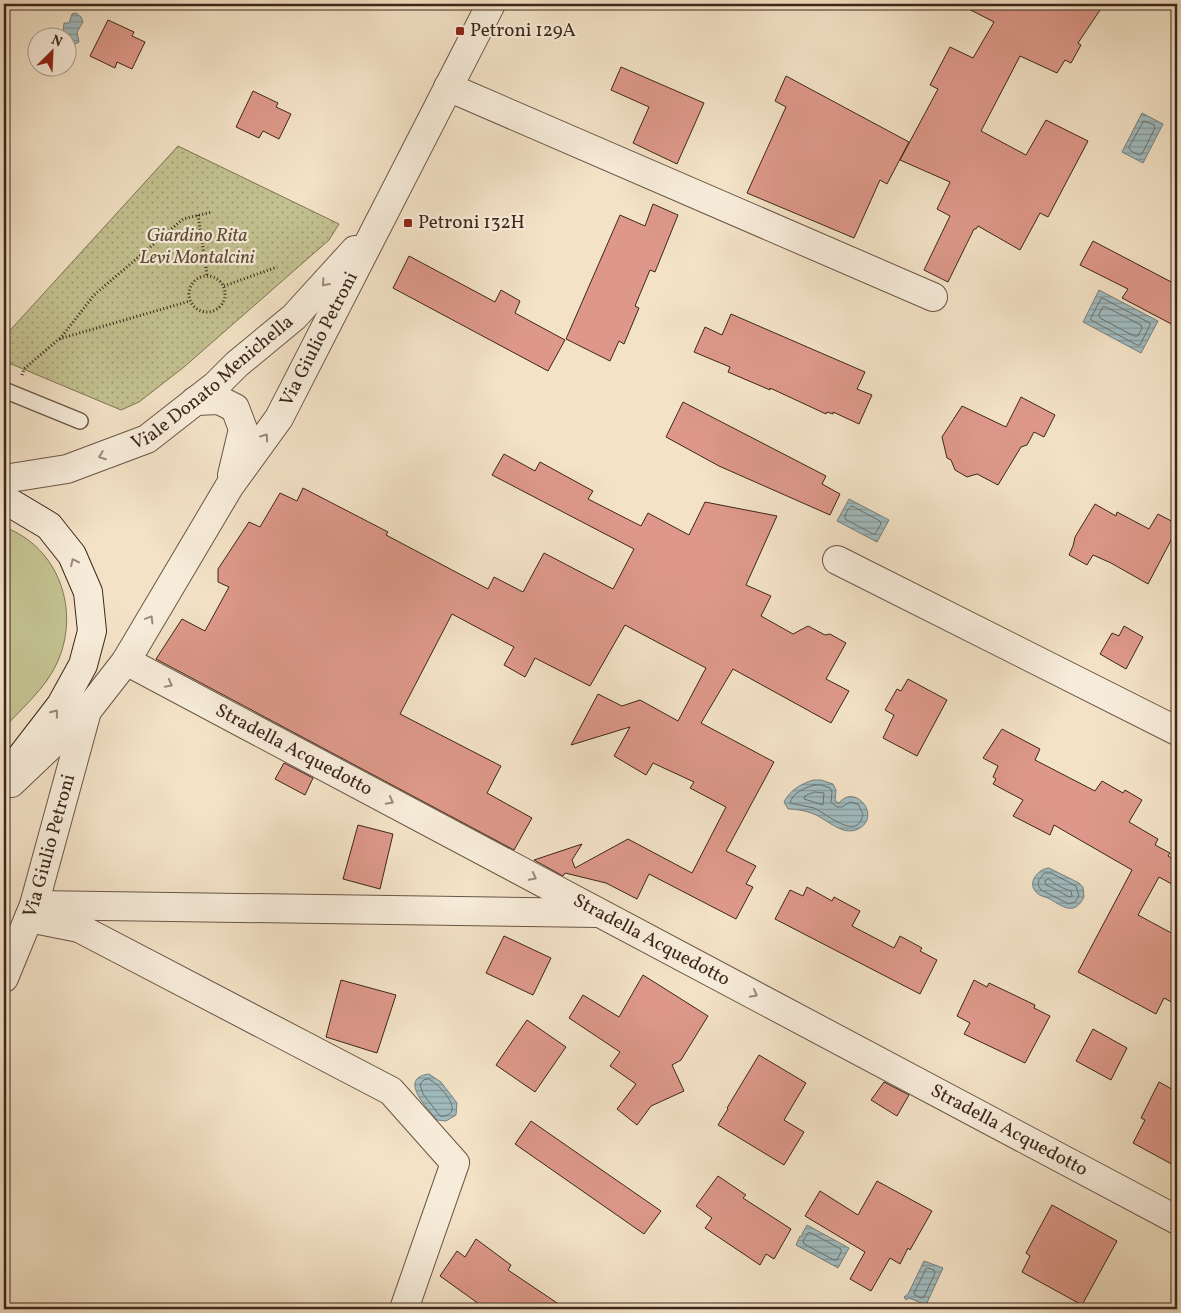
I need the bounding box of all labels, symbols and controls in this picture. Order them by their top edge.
place label: Petroni 129A [470,18,576,44]
marker: Petroni 129A [454,25,466,37]
north arrow [28,28,78,78]
text: N [48,31,65,52]
place label: Petroni 132H [418,210,525,236]
marker: Petroni 132H [402,217,414,229]
park label: Giardino Rita Levi Montalcini [139,223,255,271]
street label: Via Giulio Petroni [274,267,365,411]
one-way arrow [321,278,330,287]
street label: Viale Donato Menichella [128,309,299,457]
one-way arrow [259,434,268,443]
one-way arrow [98,450,107,460]
one-way arrow [70,558,81,567]
one-way arrow [144,616,154,625]
one-way arrow [163,678,172,688]
street label: Stradella Acquedotto [211,698,377,803]
one-way arrow [50,710,58,719]
street label: Via Giulio Petroni [17,771,82,922]
one-way arrow [384,795,393,805]
one-way arrow [528,871,537,881]
street label: Stradella Acquedotto [568,888,734,993]
one-way arrow [749,988,758,998]
street label: Stradella Acquedotto [926,1078,1092,1183]

